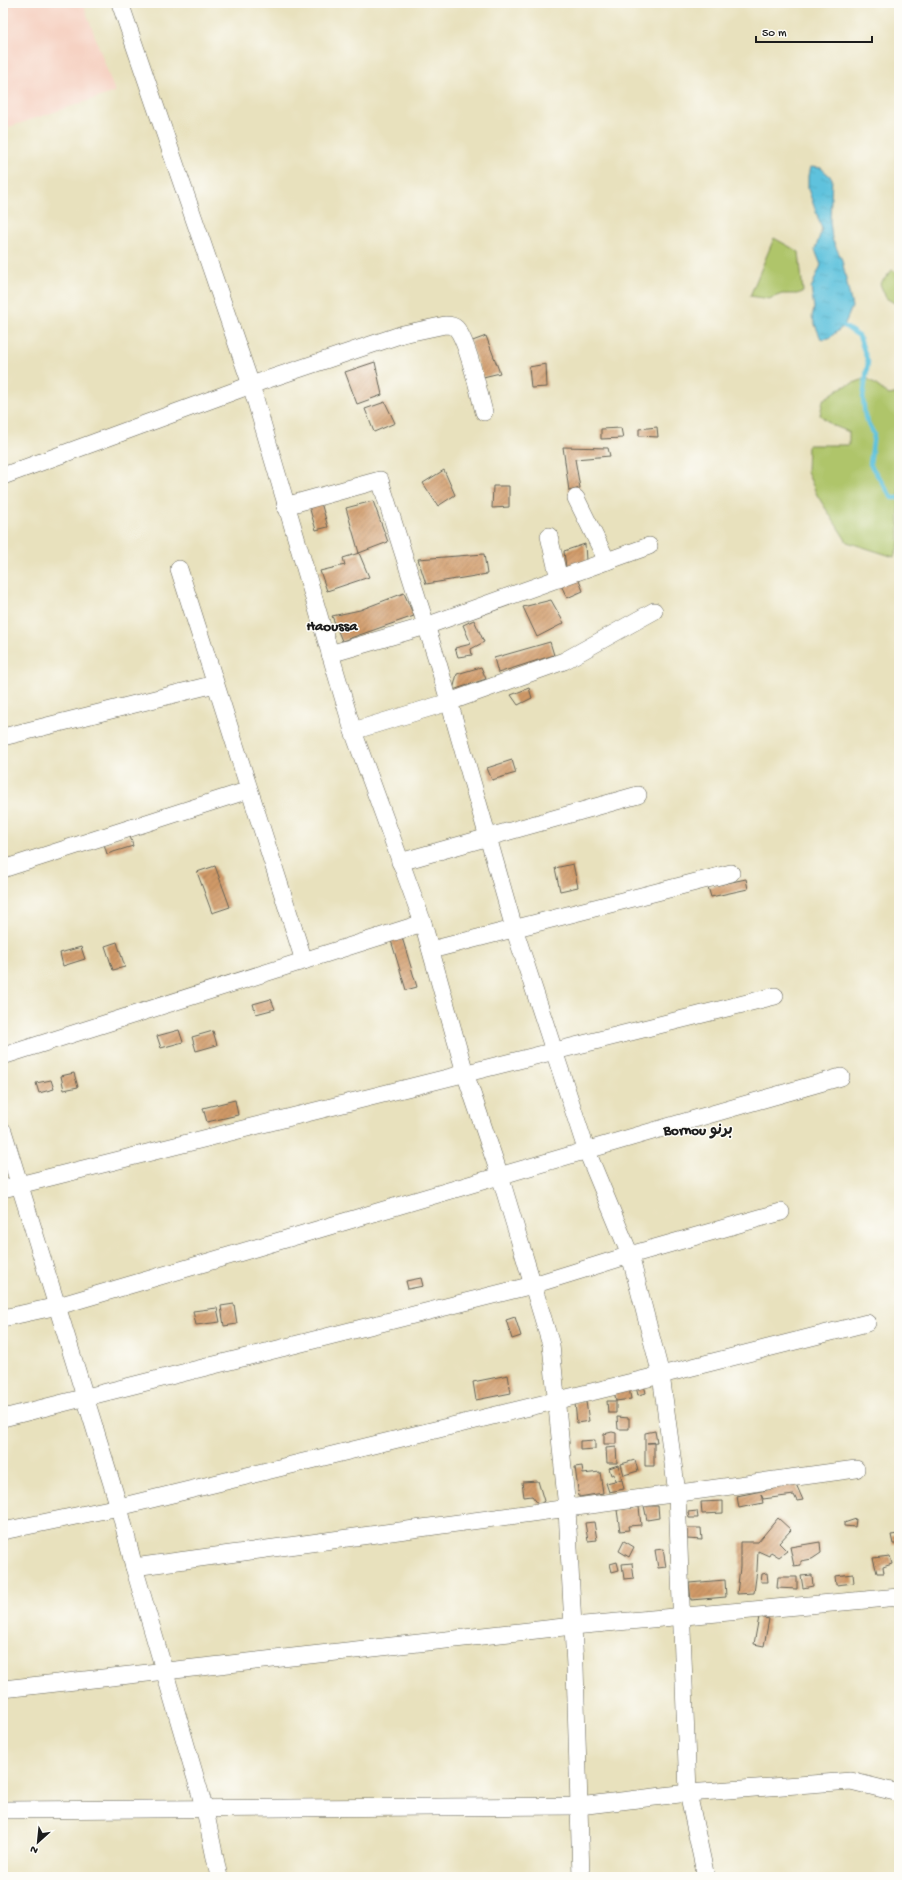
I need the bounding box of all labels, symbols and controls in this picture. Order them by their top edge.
scale bar [756,18,872,44]
text: 50 m [762,27,787,41]
district label: Haoussa [306,618,358,636]
district label: Bornou برنو [662,1122,733,1140]
north arrow [18,1822,58,1862]
text: N [28,1842,40,1856]

